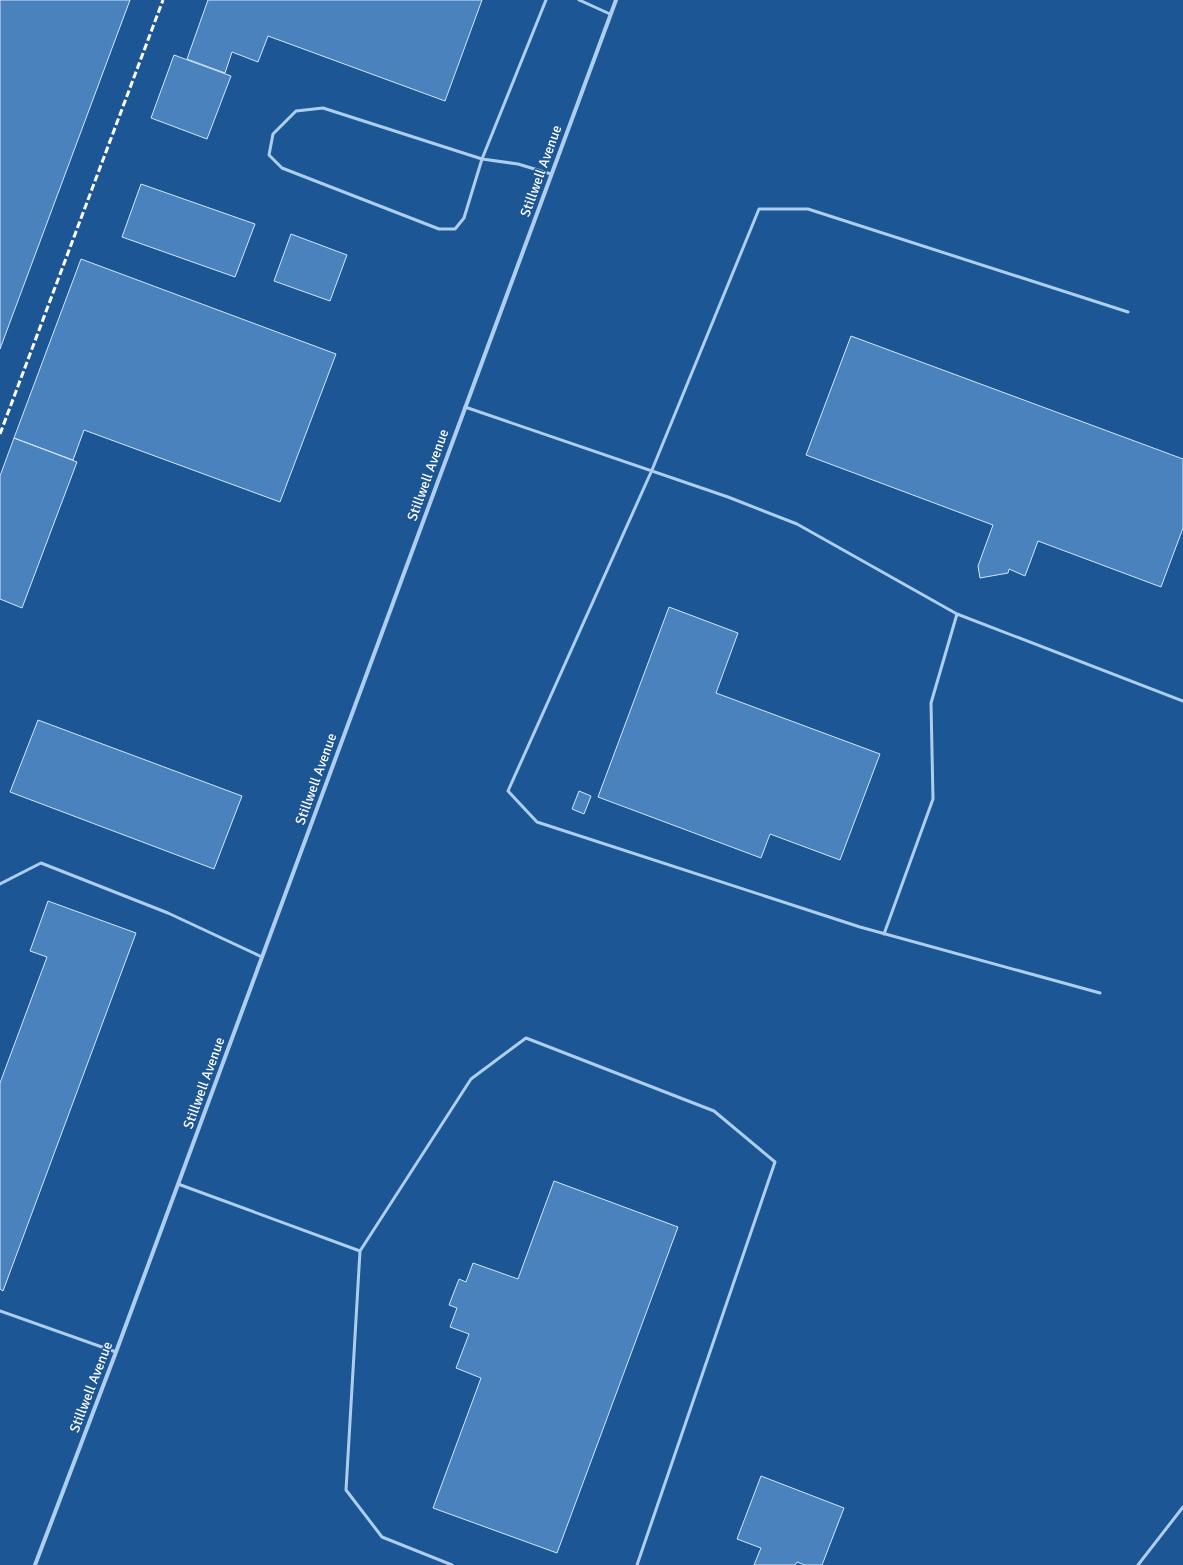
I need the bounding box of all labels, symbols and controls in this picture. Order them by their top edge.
street label: Stillwell Avenue [517,123,565,219]
street label: Stillwell Avenue [404,427,452,523]
street label: Stillwell Avenue [292,731,340,827]
street label: Stillwell Avenue [180,1035,228,1131]
street label: Stillwell Avenue [66,1339,116,1435]

